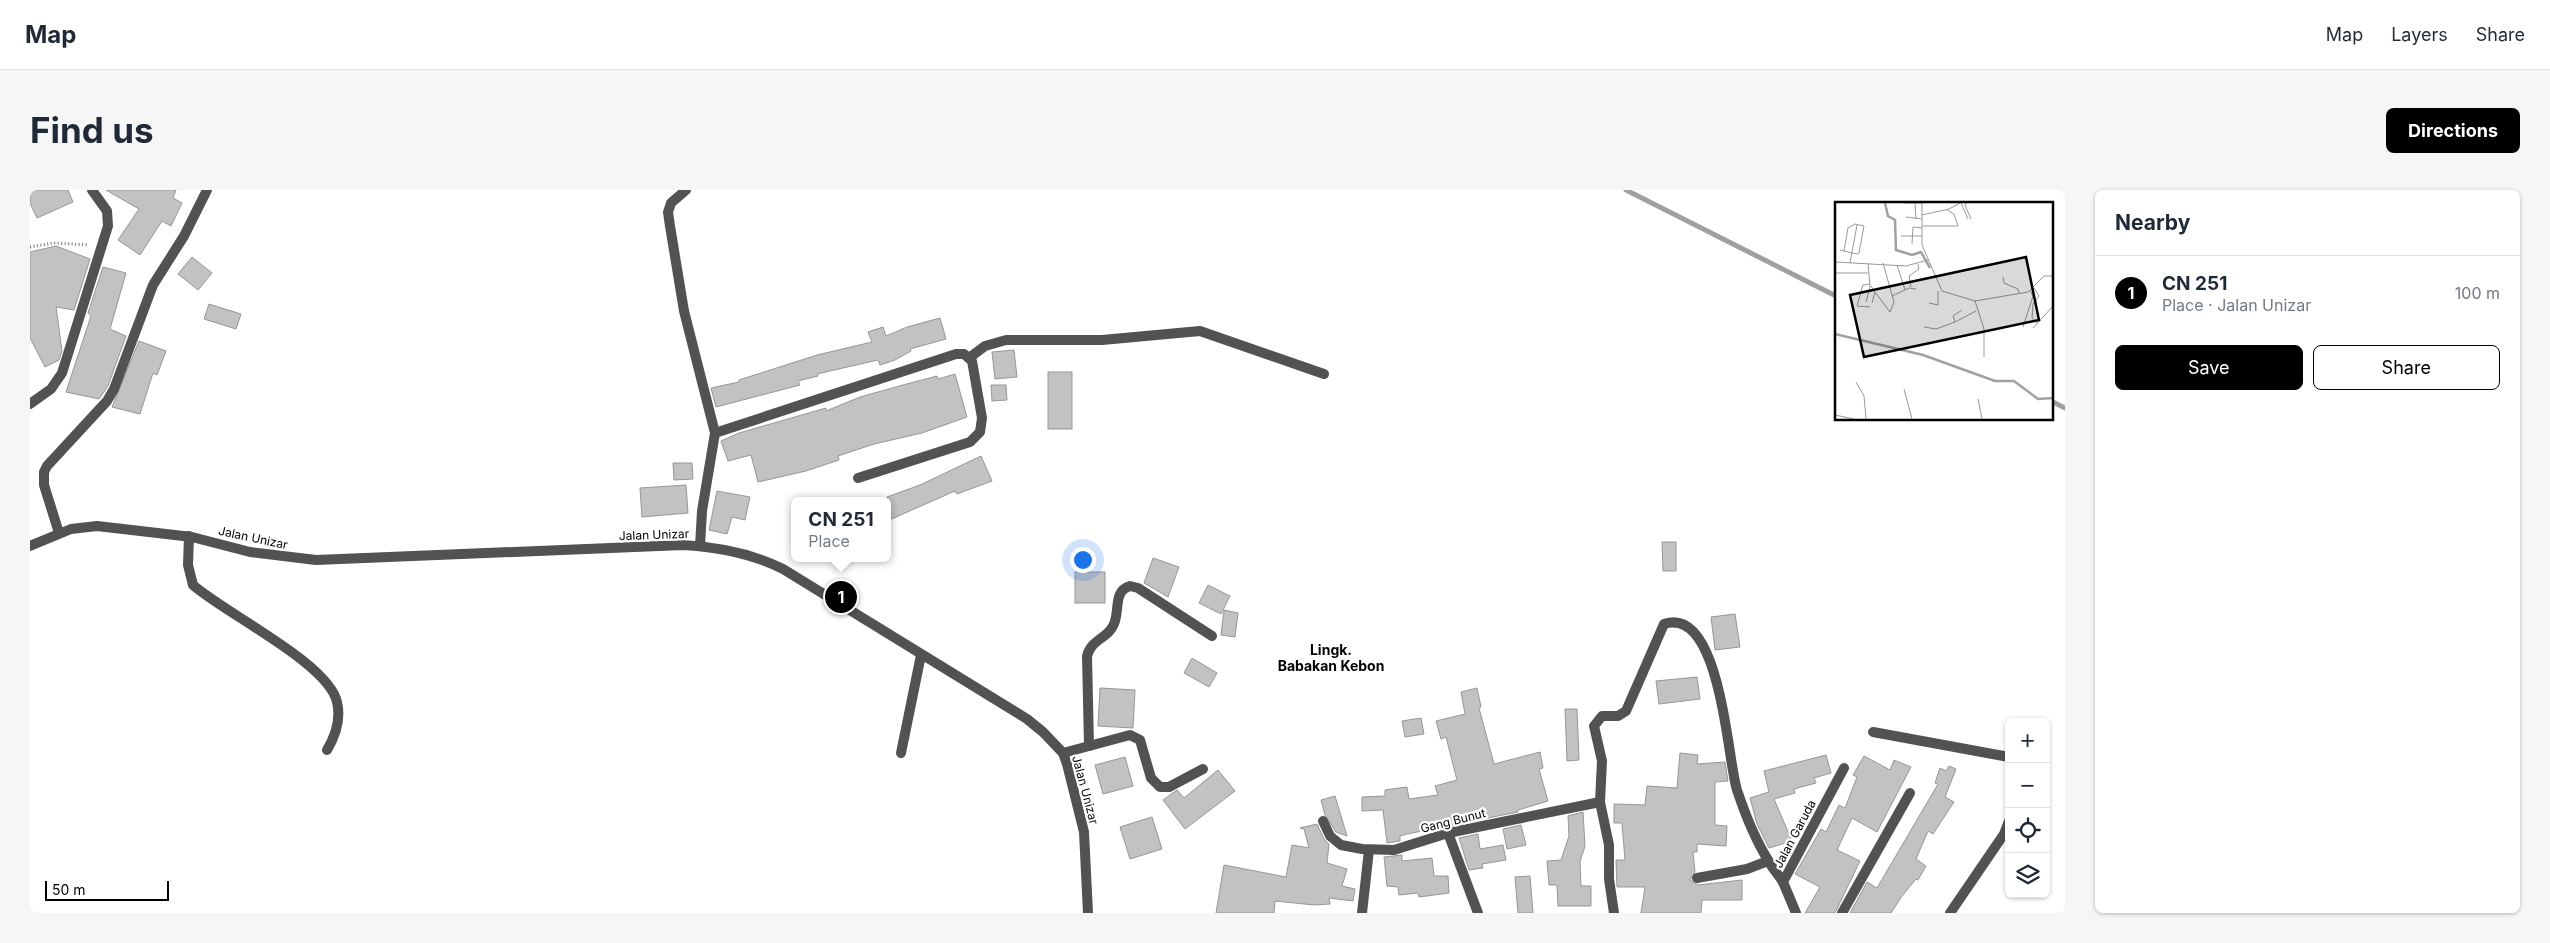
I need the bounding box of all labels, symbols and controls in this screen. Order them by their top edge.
text: Map [25,20,76,49]
text: Map [2326,24,2363,45]
text: Layers [2391,24,2448,45]
text: Share [2476,24,2525,45]
button: Directions [2386,108,2520,153]
text: Find us [30,109,154,151]
inset map [1835,202,2052,420]
text: Nearby [2115,210,2190,235]
text: CN 251 [2162,272,2227,295]
text: 1 [2128,283,2134,303]
text: 100 m [2455,283,2500,303]
text: Place · Jalan Unizar [2162,295,2311,315]
button: Save [2115,345,2303,390]
button: Share [2313,345,2500,390]
popup [791,497,891,562]
text: CN 251 [808,508,874,531]
street label: Jalan Unizar [217,523,290,552]
street label: Jalan Unizar [618,526,690,543]
text: Place [808,531,850,551]
your location [1070,547,1096,573]
pin: 1 [825,578,857,616]
district label: Lingk. Babakan Kebon [1278,641,1384,674]
map controls [2005,718,2050,898]
button: + [2005,718,2050,763]
street label: Jalan Unizar [1069,754,1102,826]
button: − [2005,763,2050,808]
street label: Jalan Garuda [1770,797,1819,870]
street label: Gang Bunut [1419,805,1487,836]
button: locate [2005,808,2050,853]
button: layers [2005,853,2050,898]
scale bar [45,878,169,901]
text: 50 m [52,881,86,898]

